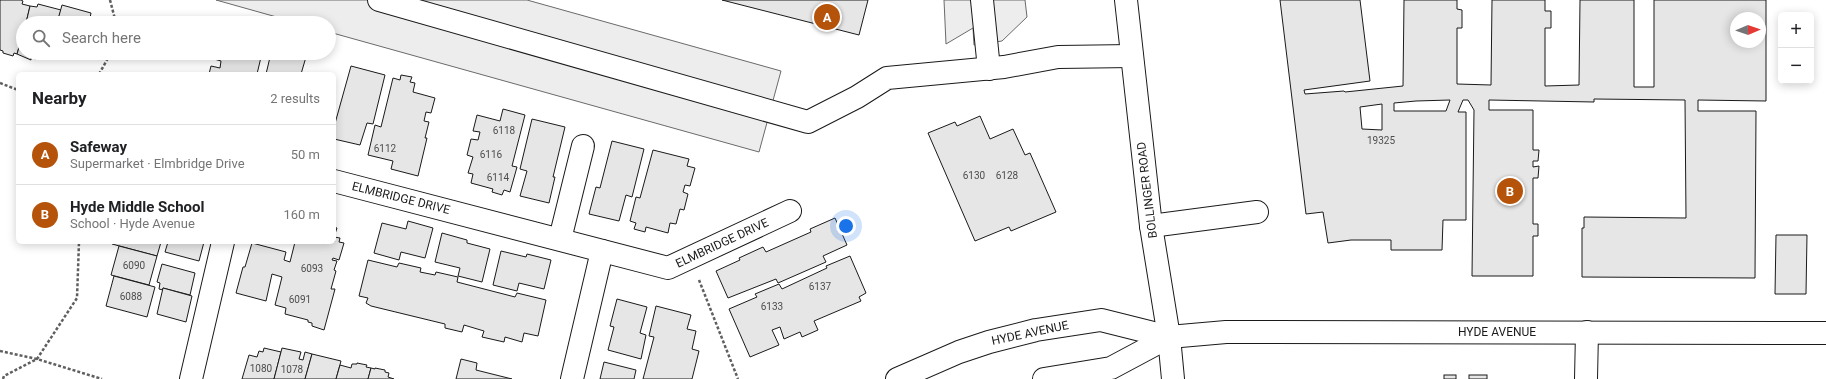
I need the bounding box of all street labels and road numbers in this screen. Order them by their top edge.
street label: BOLLINGER ROAD [1134,141,1160,239]
street label: ELMBRIDGE DRIVE [350,179,452,217]
street label: ELMBRIDGE DRIVE [673,215,771,271]
street label: HYDE AVENUE [990,318,1070,348]
street label: HYDE AVENUE [1458,325,1536,339]

